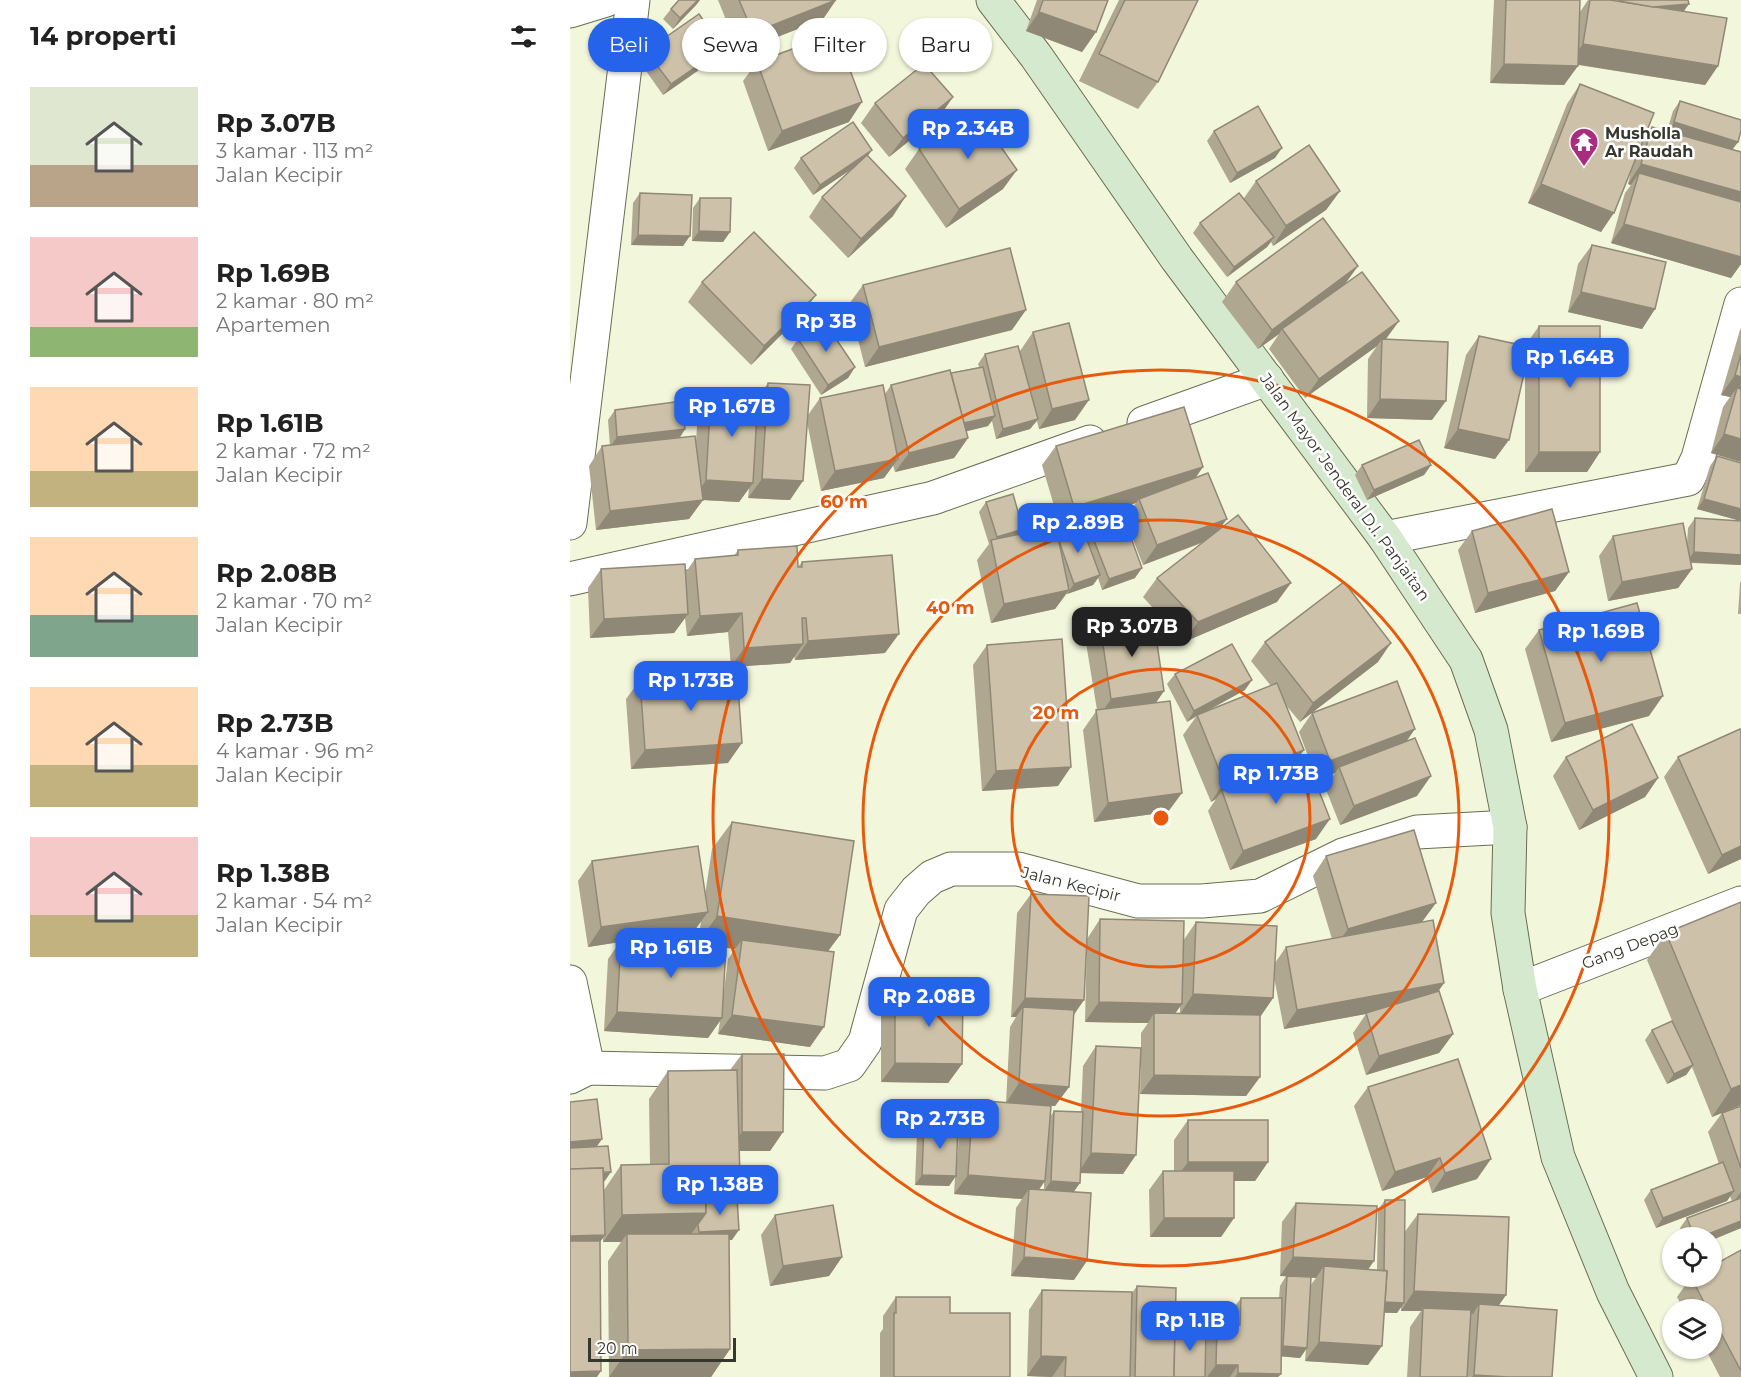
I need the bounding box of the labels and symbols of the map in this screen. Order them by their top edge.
pin: Rp 2.34B [906,109,1030,160]
place label: Musholla Ar Raudah [1604,124,1693,161]
temple icon: Musholla Ar Raudah [1568,126,1600,168]
pin: Rp 3B [784,302,868,353]
pin: Rp 1.64B [1508,338,1632,389]
street label: Jalan Mayor Jenderal D.I. Panjaitan [1255,369,1434,605]
pin: Rp 1.67B [670,387,794,438]
text: 60 m [820,491,868,513]
pin: Rp 2.89B [1016,503,1140,554]
text: 40 m [926,597,974,619]
pin: Rp 3.07B [1070,607,1194,658]
pin: Rp 1.69B [1539,612,1663,663]
pin: Rp 1.73B [629,661,753,712]
text: 20 m [1033,702,1079,724]
pin: Rp 1.73B [1214,754,1338,805]
centre of rings [1151,808,1171,828]
street label: Jalan Kecipir [1018,862,1123,906]
street label: Gang Depag [1579,919,1681,973]
pin: Rp 1.61B [609,928,733,979]
pin: Rp 2.08B [867,977,991,1028]
pin: Rp 2.73B [878,1099,1002,1150]
pin: Rp 1.38B [658,1165,782,1216]
pin: Rp 1.1B [1135,1301,1245,1352]
scale bar [588,1335,736,1362]

